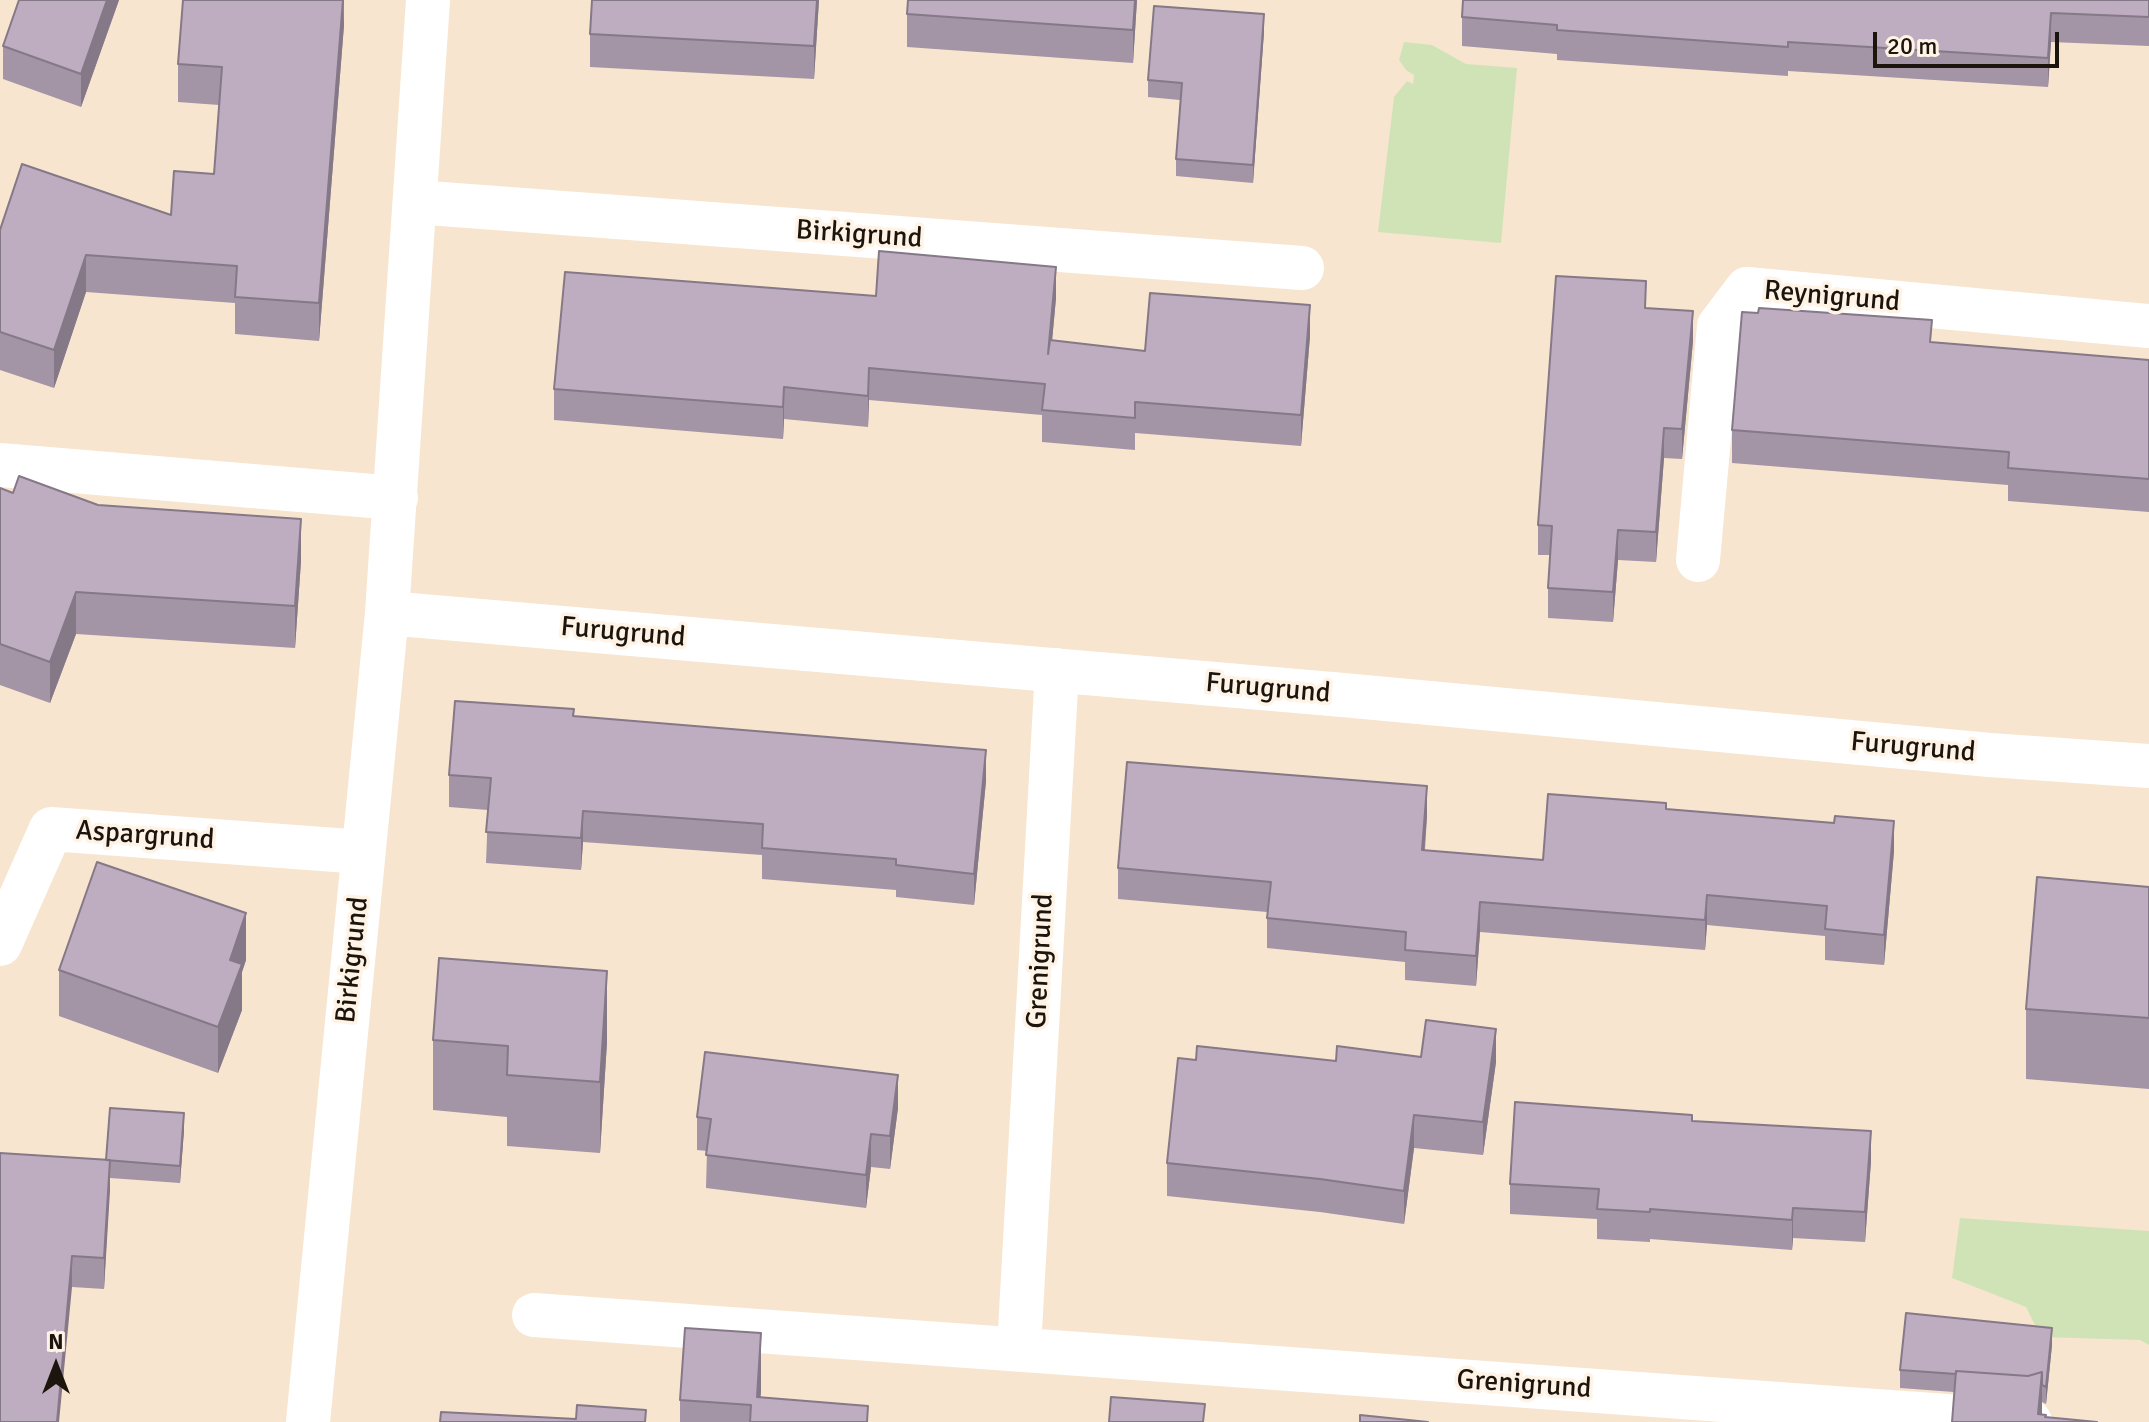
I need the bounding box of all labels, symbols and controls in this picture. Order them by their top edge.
scale bar [1877,16,2063,66]
text: 20 m [1887,31,1937,61]
street label: Birkigrund [795,214,923,256]
street label: Reynigrund [1763,274,1901,320]
street label: Furugrund [559,611,687,655]
street label: Furugrund [1204,667,1332,711]
street label: Furugrund [1849,726,1977,770]
street label: Aspargrund [75,814,215,858]
street label: Grenigrund [1021,893,1061,1029]
street label: Birkigrund [330,895,376,1025]
north arrow [16,1326,96,1406]
text: N [48,1328,64,1355]
street label: Grenigrund [1455,1364,1593,1406]

